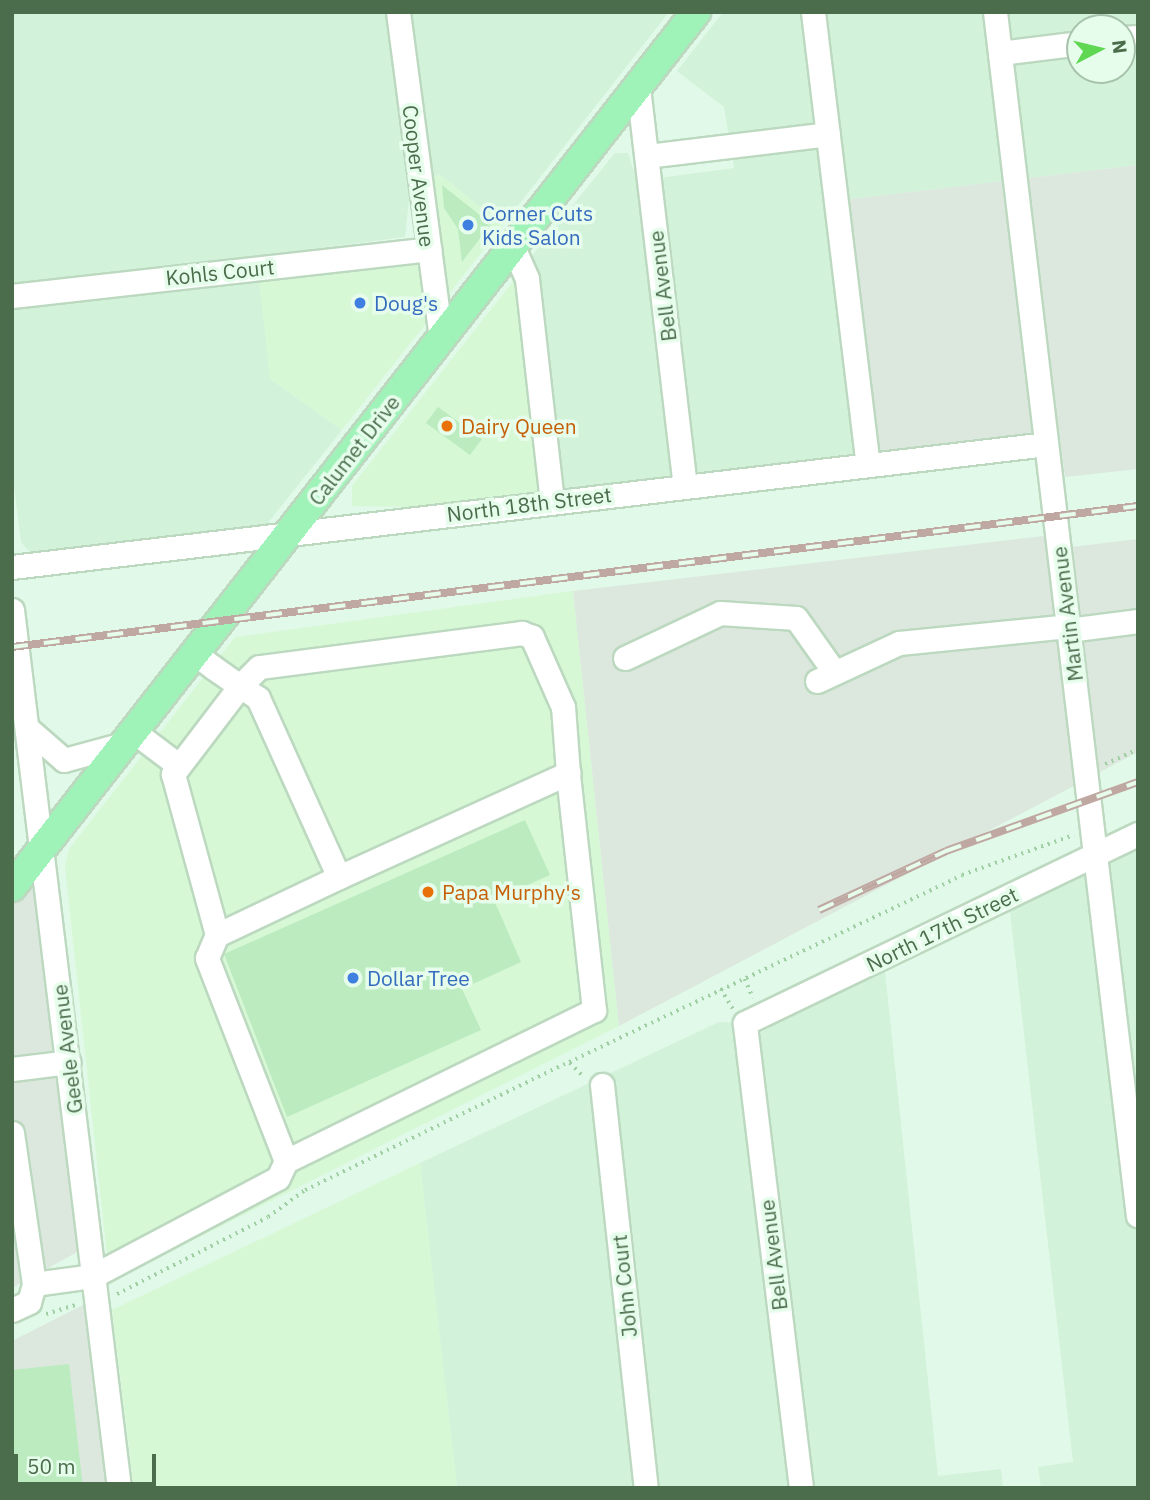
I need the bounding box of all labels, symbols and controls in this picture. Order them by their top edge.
north arrow [1066,14,1136,84]
text: N [1107,38,1133,55]
street label: Cooper Avenue [398,103,440,249]
place label: Corner Cuts Kids Salon [482,200,593,250]
marker: Corner Cuts Kids Salon [460,217,476,233]
street label: Bell Avenue [643,229,681,343]
street label: Kohls Court [164,254,276,290]
place label: Doug's [374,290,438,316]
marker: Doug's [352,295,368,311]
street label: Calumet Drive [303,390,405,510]
place label: Dairy Queen [461,413,577,439]
marker: Dairy Queen [439,418,455,434]
street label: North 18th Street [445,481,613,527]
street label: Martin Avenue [1046,545,1088,683]
place label: Papa Murphy's [442,879,581,905]
street label: North 17th Street [862,881,1022,977]
marker: Papa Murphy's [420,884,436,900]
place label: Dollar Tree [367,965,470,991]
marker: Dollar Tree [345,970,361,986]
street label: Geele Avenue [47,983,87,1115]
street label: Bell Avenue [754,1198,792,1312]
street label: John Court [606,1233,642,1339]
scale bar [18,1440,159,1484]
text: 50 m [27,1452,76,1480]

